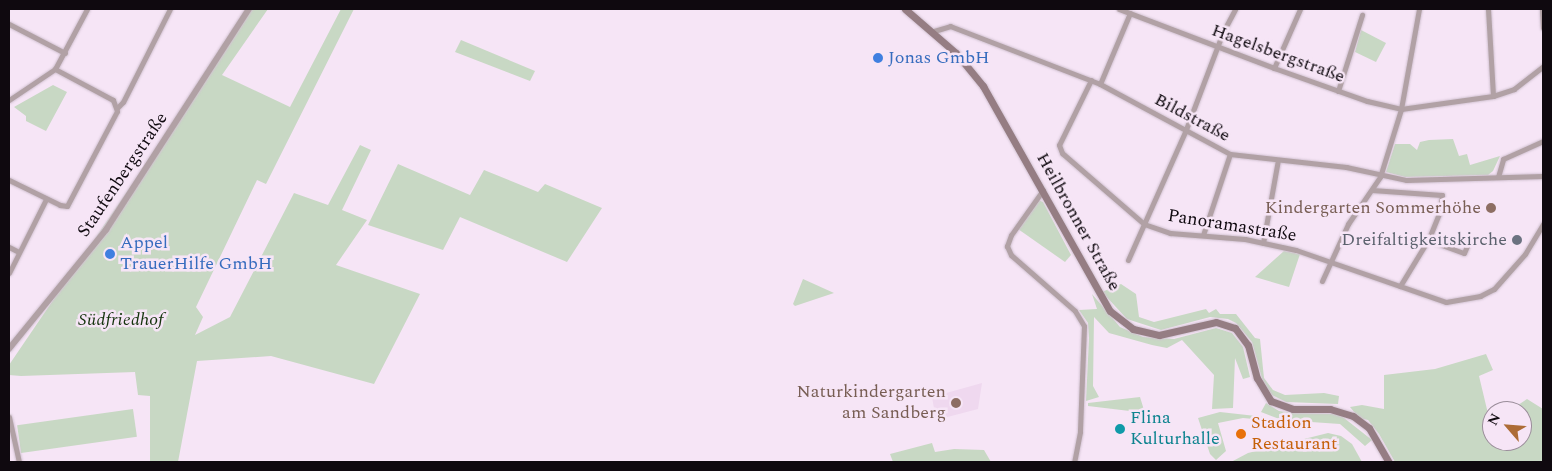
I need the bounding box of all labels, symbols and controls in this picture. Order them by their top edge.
street label: Hagelsbergstraße [1209,20,1347,88]
place label: Jonas GmbH [888,47,990,69]
marker: Jonas GmbH [872,52,884,64]
street label: Bildstraße [1150,89,1234,147]
street label: Staufenbergstraße [73,109,173,241]
street label: Heilbronner Straße [1031,149,1125,295]
place label: Kindergarten Sommerhöhe [1265,197,1481,219]
marker: Kindergarten Sommerhöhe [1485,202,1497,214]
street label: Panoramastraße [1166,205,1298,247]
place label: Dreifaltigkeitskirche [1341,229,1507,251]
place label: Appel TrauerHilfe GmbH [120,233,272,276]
marker: Dreifaltigkeitskirche [1511,234,1523,246]
marker: Appel TrauerHilfe GmbH [104,248,116,260]
park label: Südfriedhof [78,309,164,331]
place label: Naturkindergarten am Sandberg [797,382,946,424]
marker: Naturkindergarten am Sandberg [950,397,962,409]
north arrow [1482,401,1532,451]
place label: Flina Kulturhalle [1130,408,1220,450]
text: N [1482,410,1506,429]
place label: Stadion Restaurant [1251,413,1337,456]
marker: Flina Kulturhalle [1114,423,1126,435]
marker: Stadion Restaurant [1235,428,1247,440]

